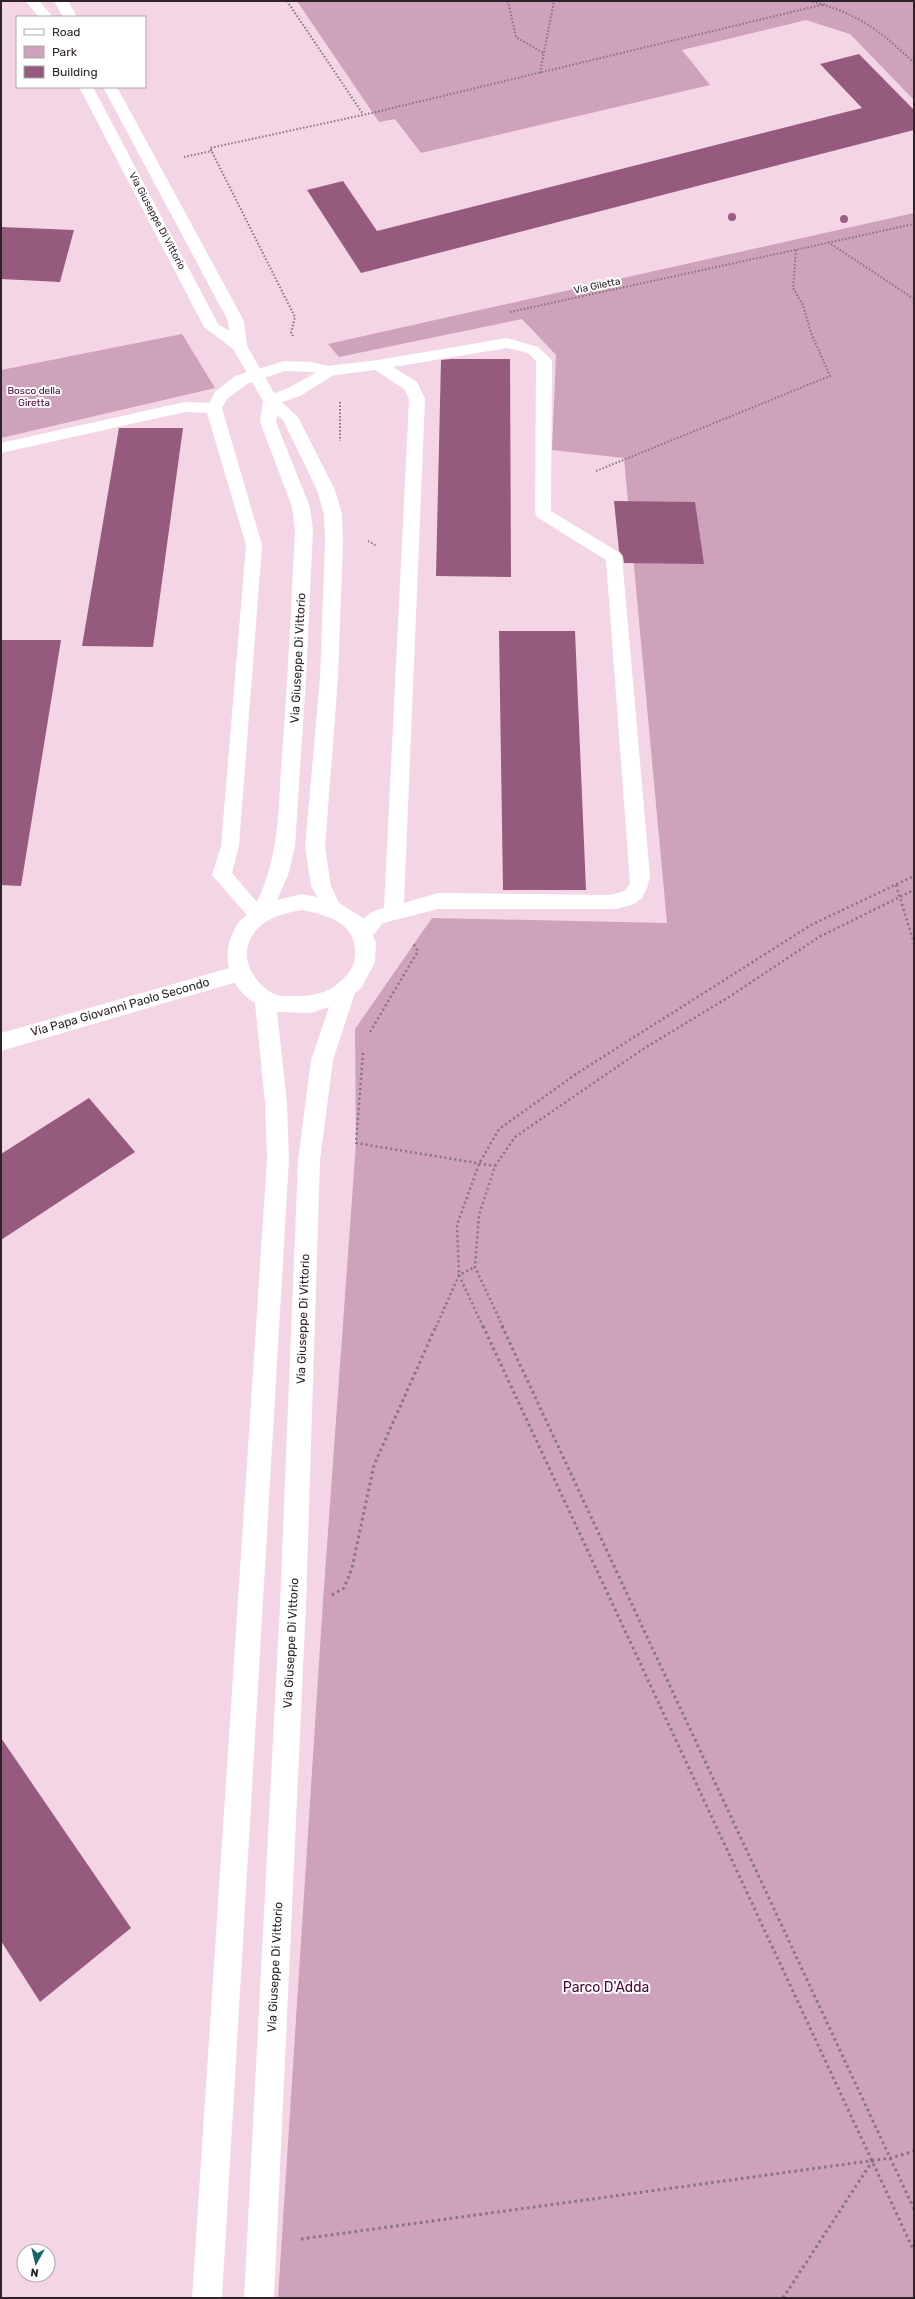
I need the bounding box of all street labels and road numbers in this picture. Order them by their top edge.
street label: Via Giuseppe Di Vittorio [126,170,188,272]
street label: Via Giletta [573,275,621,297]
street label: Via Giuseppe Di Vittorio [288,592,308,724]
street label: Via Papa Giovanni Paolo Secondo [29,975,211,1039]
street label: Via Giuseppe Di Vittorio [294,1253,312,1384]
street label: Via Giuseppe Di Vittorio [281,1577,301,1709]
street label: Via Giuseppe Di Vittorio [265,1901,285,2033]

